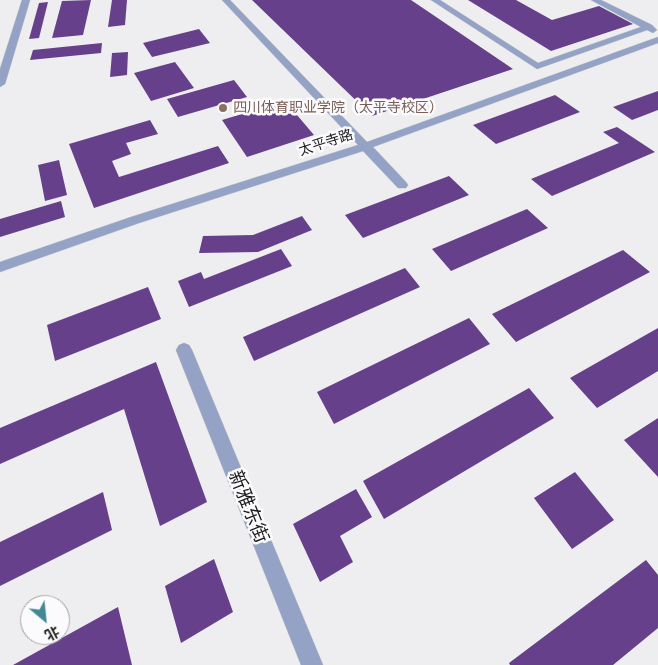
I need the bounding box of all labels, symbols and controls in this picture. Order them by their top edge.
place label: 四川体育职业学院（太平寺校区） [233,100,443,116]
marker: 四川体育职业学院（太平寺校区） [217,102,229,114]
street label: 太平寺路 [297,126,355,160]
street label: 新雅东街 [223,467,273,547]
north arrow [20,595,70,645]
text: 北 [42,622,62,644]

